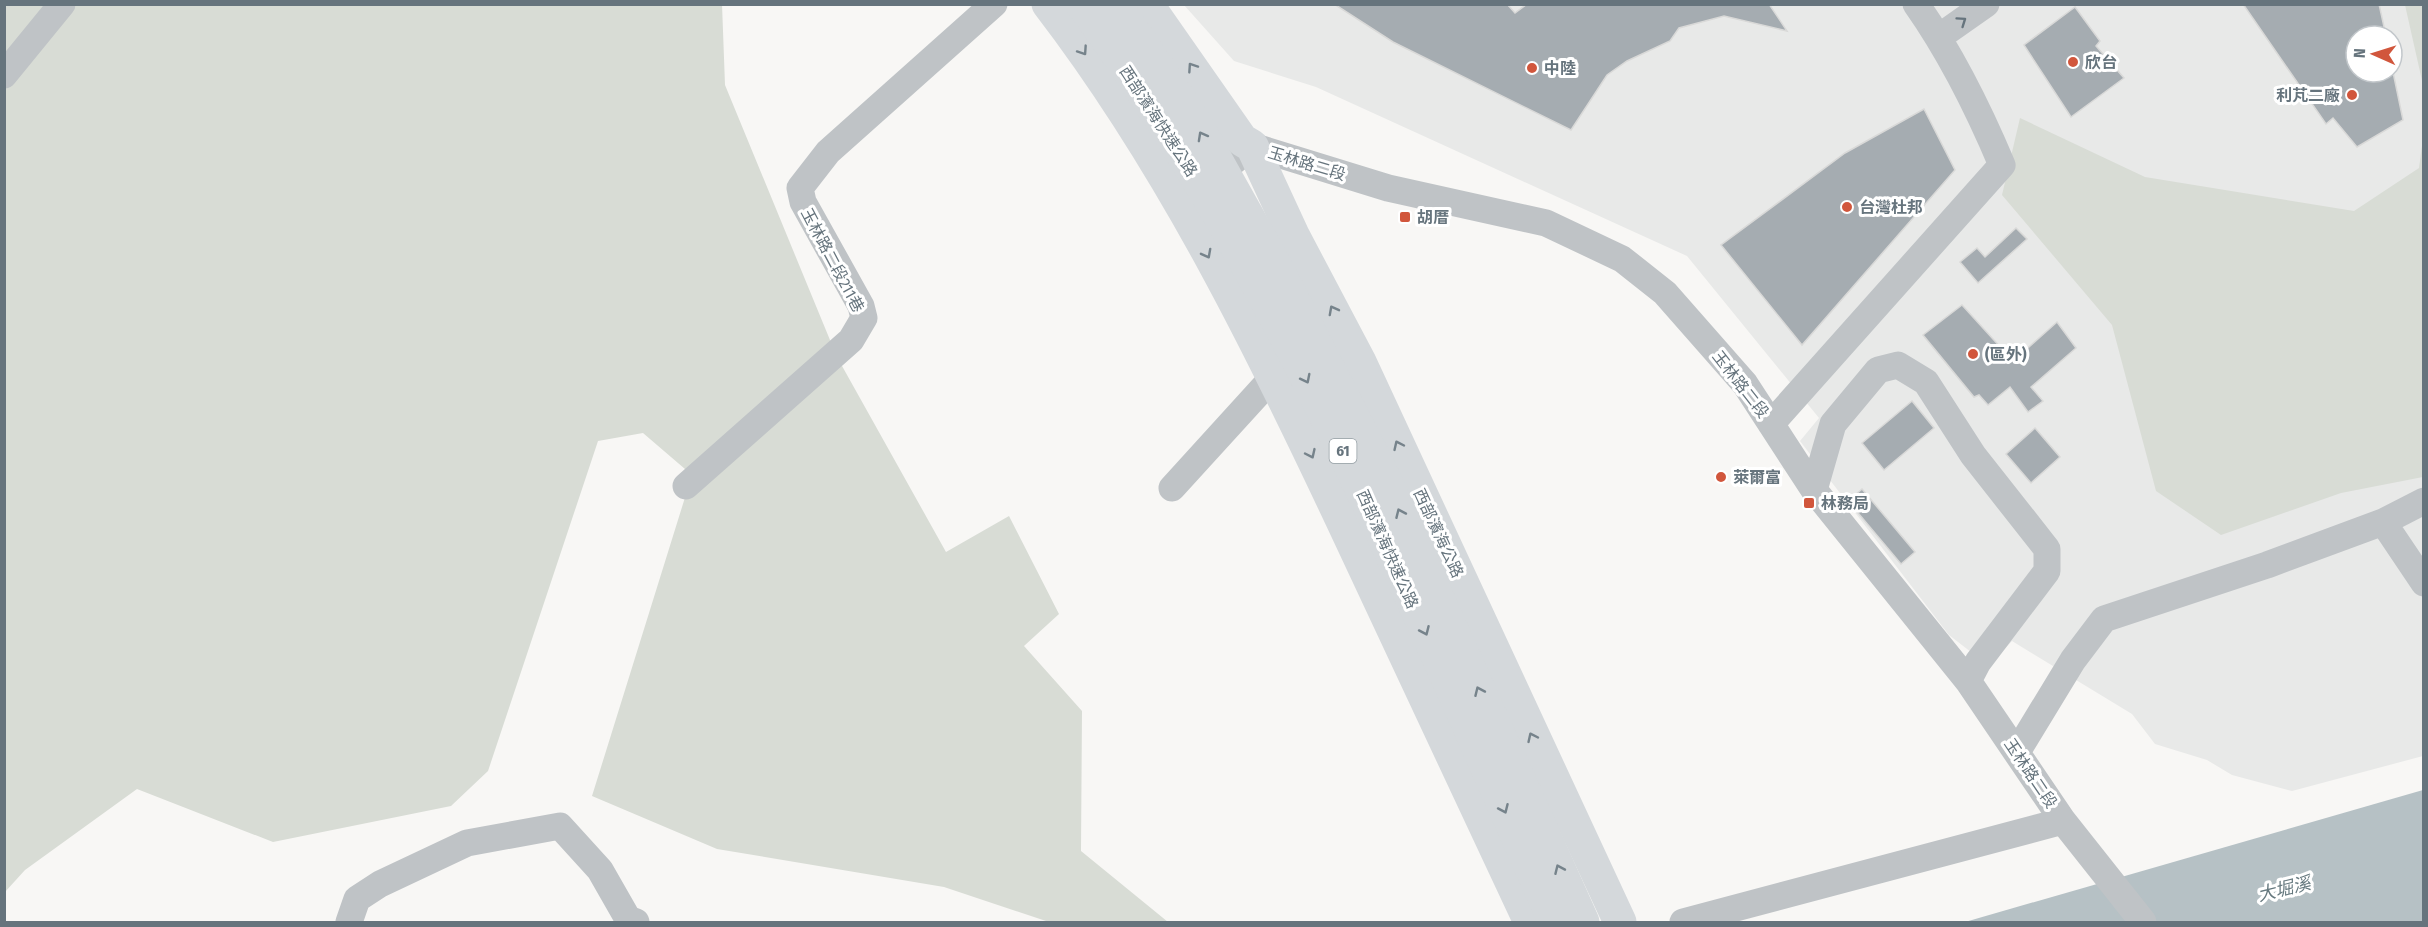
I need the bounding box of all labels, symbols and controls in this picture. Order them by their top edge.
one-way arrow [1956,17,1967,28]
north arrow [2344,24,2404,84]
one-way arrow [1076,45,1087,56]
text: N [2350,48,2369,59]
place label: 欣台 [2085,53,2117,72]
marker: 欣台 [2066,55,2080,69]
place label: 中陸 [1544,59,1576,78]
marker: 中陸 [1525,61,1539,75]
street label: 西部濱海快速公路 [1116,62,1201,180]
one-way arrow [1188,63,1199,74]
place label: 利芃二廠 [2276,86,2340,105]
marker: 利芃二廠 [2345,88,2359,102]
one-way arrow [1198,132,1209,142]
street label: 玉林路二段 [1266,143,1348,184]
place label: 台灣杜邦 [1859,198,1923,217]
marker: 台灣杜邦 [1840,200,1854,214]
street label: 玉林路二段211巷 [797,205,868,315]
place label: 胡厝 [1417,208,1449,227]
marker: 胡厝 [1398,210,1412,224]
one-way arrow [1200,248,1211,259]
one-way arrow [1329,306,1340,316]
place label: (區外) [1985,345,2027,364]
street label: 玉林路二段 [1708,347,1773,422]
marker: (區外) [1966,347,1980,361]
one-way arrow [1299,372,1310,383]
road number: 61 [1330,439,1356,463]
one-way arrow [1394,440,1406,451]
one-way arrow [1303,447,1315,458]
place label: 萊爾富 [1733,468,1781,487]
marker: 萊爾富 [1714,470,1728,484]
street label: 西部濱海公路 [1410,486,1467,581]
street label: 西部濱海快速公路 [1353,487,1422,612]
place label: 林務局 [1821,494,1869,513]
marker: 林務局 [1802,496,1816,510]
one-way arrow [1395,508,1407,519]
one-way arrow [1418,624,1430,635]
one-way arrow [1475,686,1487,697]
one-way arrow [1528,732,1540,743]
street label: 玉林路二段 [2000,735,2061,812]
one-way arrow [1497,803,1509,814]
one-way arrow [1554,864,1566,875]
water label: 大堀溪 [2255,871,2316,906]

